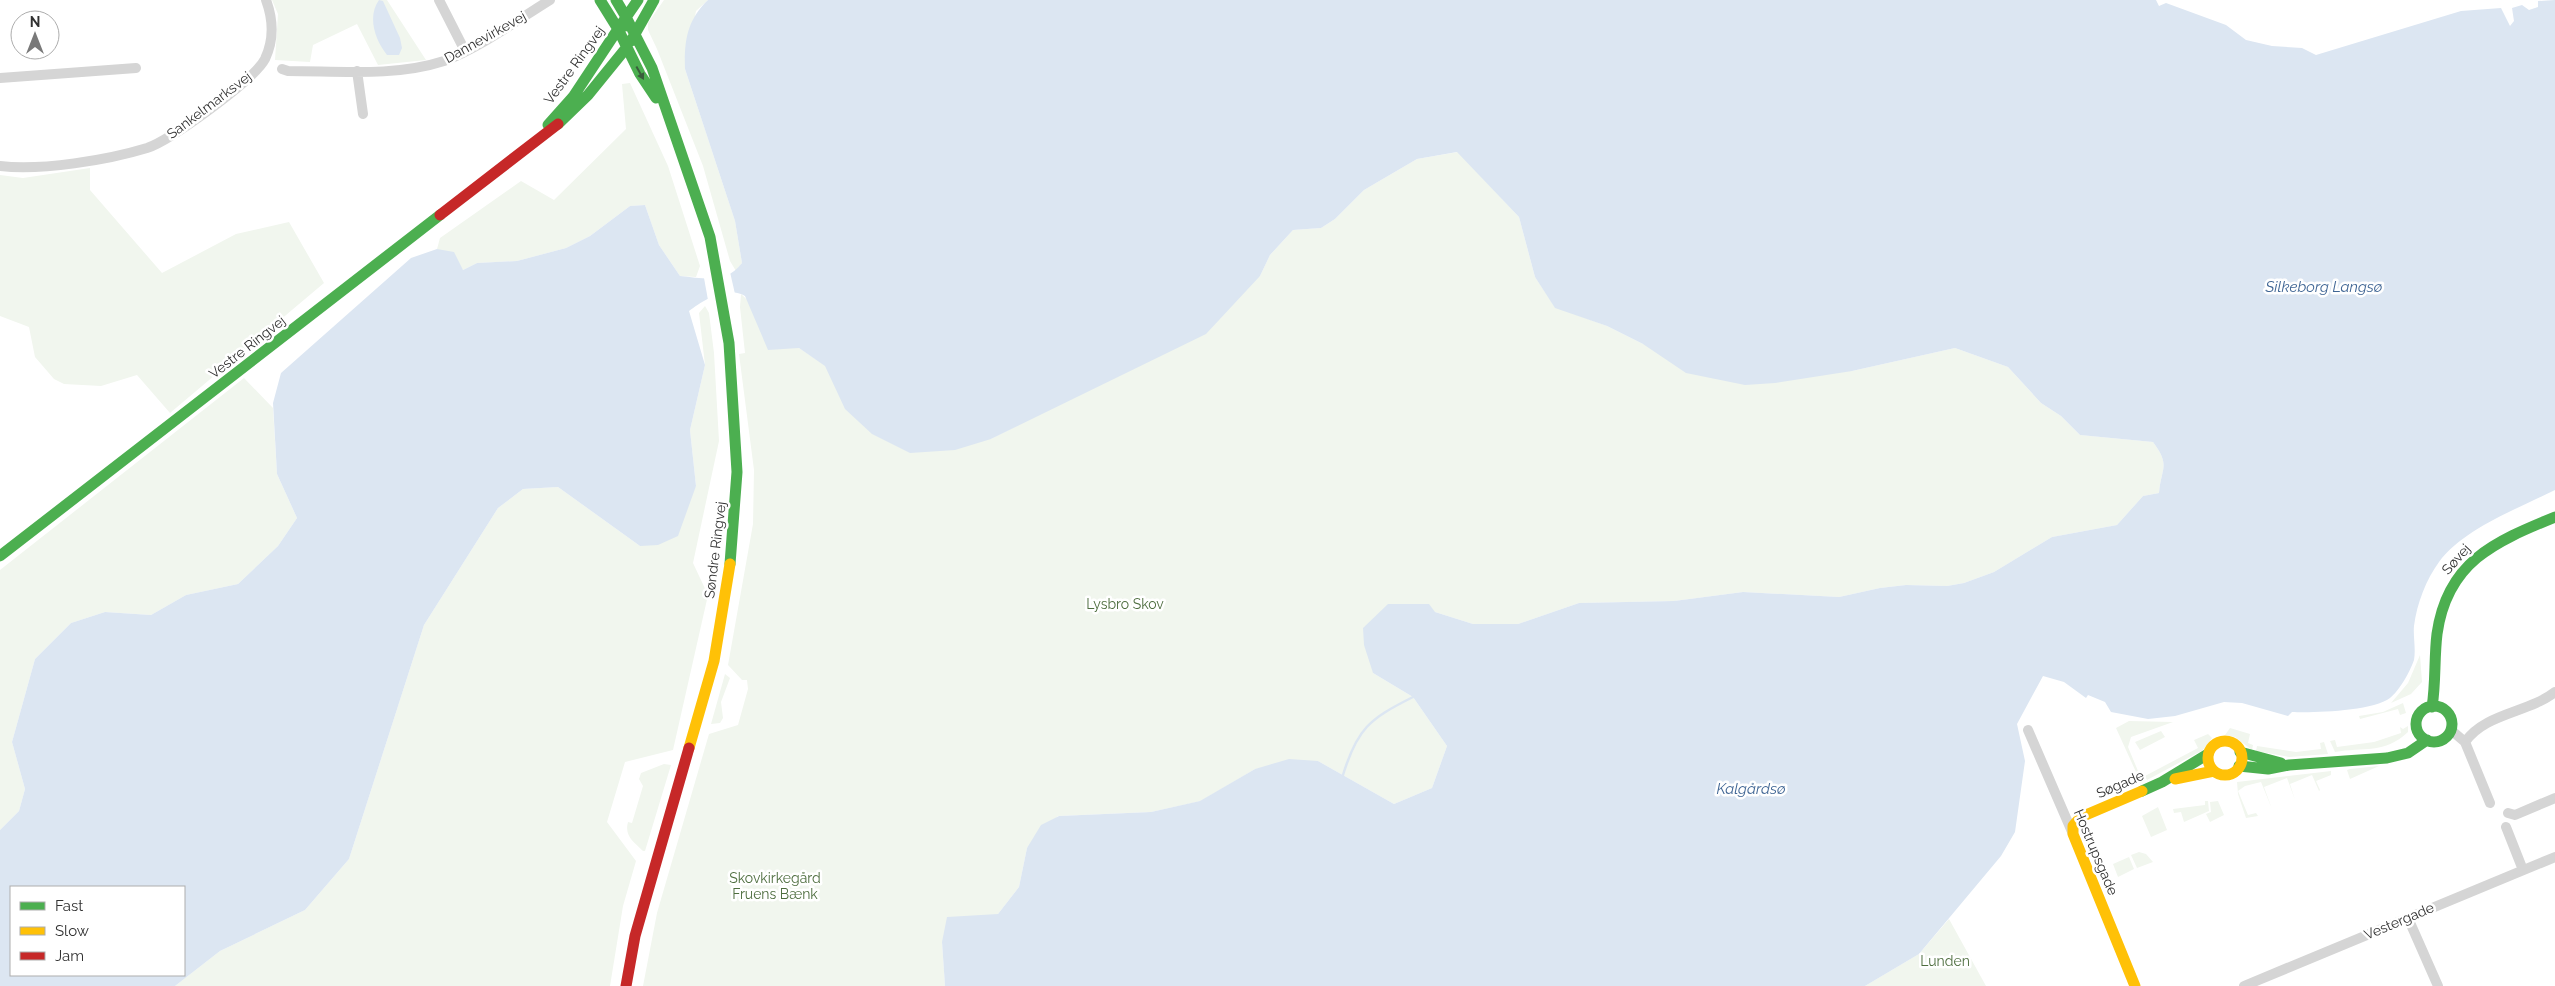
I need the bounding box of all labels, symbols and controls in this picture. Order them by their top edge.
street label: Dannevirkevej [441,8,529,66]
north arrow [10,10,60,60]
text: N [30,14,40,30]
street label: Vestre Ringvej [540,23,608,107]
one-way arrow [636,65,644,80]
street label: Sankelmarksvej [164,68,254,142]
water label: Silkeborg Langsø [2265,278,2382,296]
street label: Vestre Ringvej [206,312,288,382]
street label: Søndre Ringvej [701,501,729,599]
street label: Søvej [2438,541,2474,577]
park label: Lysbro Skov [1086,596,1164,612]
street label: Søgade [2094,767,2146,801]
water label: Kalgårdsø [1716,780,1786,798]
street label: Hostrupsgade [2071,807,2121,897]
park label: Skovkirkegård Fruens Bænk [729,870,821,902]
legend [10,886,185,976]
text: Fast [55,897,83,915]
street label: Vestergade [2362,899,2436,943]
text: Slow [55,922,89,940]
text: Jam [55,947,84,965]
park label: Lunden [1920,953,1970,969]

